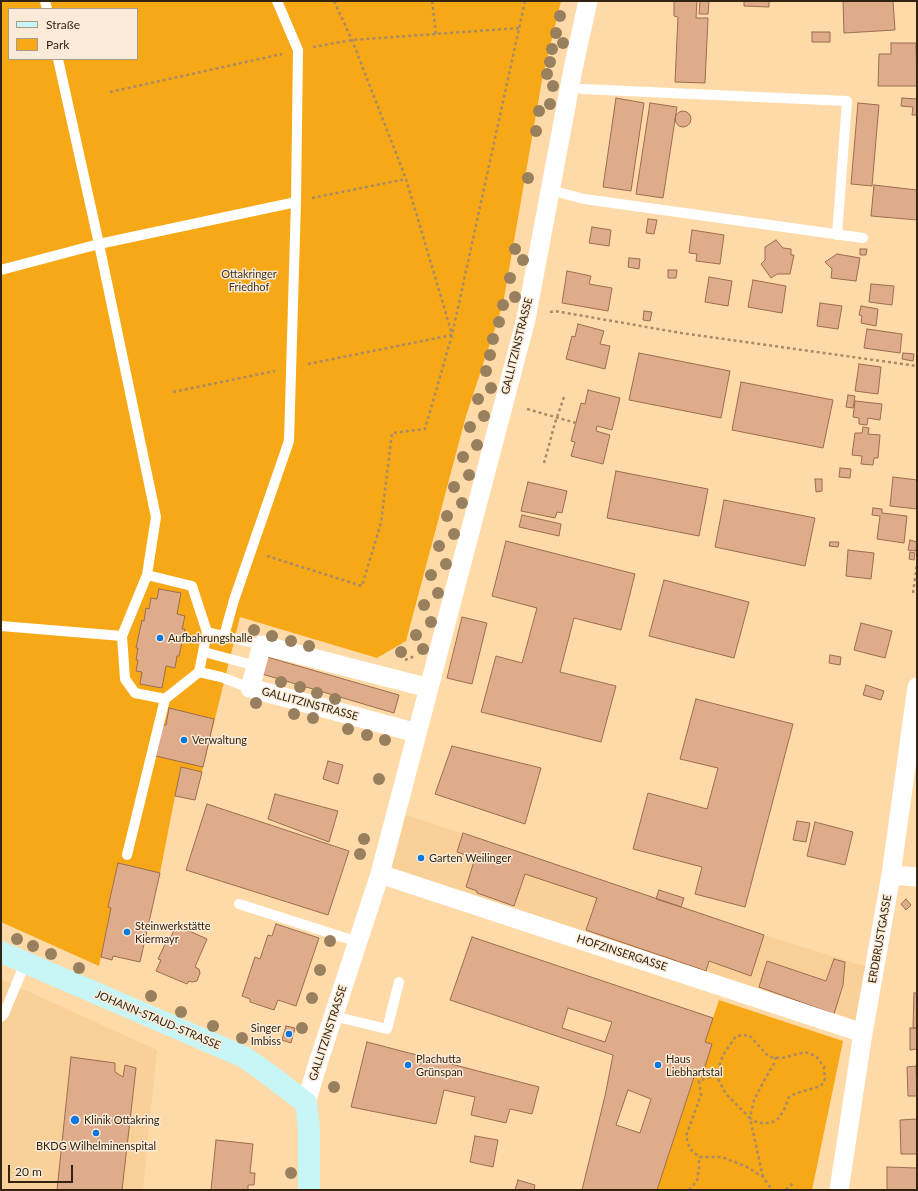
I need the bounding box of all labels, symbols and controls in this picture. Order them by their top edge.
legend [8,8,138,60]
text: Straße [46,17,80,32]
text: Park [46,37,69,52]
park label: Ottakringer Friedhof [221,267,277,293]
street label: GALLITZINSTRASSE [499,296,535,396]
place label: Aufbahrungshalle [168,631,252,645]
marker: Aufbahrungshalle [155,633,165,643]
street label: GALLITZINSTRASSE [260,685,360,723]
place label: Verwaltung [192,733,247,747]
marker: Verwaltung [179,735,189,745]
place label: Garten Weilinger [429,851,511,865]
marker: Garten Weilinger [416,853,426,863]
street label: ERDBRUSTGASSE [866,894,894,984]
place label: Steinwerkstätte Kiermayr [135,919,211,945]
marker: Steinwerkstätte Kiermayr [122,927,132,937]
street label: HOFZINSERGASSE [575,932,669,974]
street label: GALLITZINSTRASSE [306,984,350,1082]
street label: JOHANN-STAUD-STRASSE [93,988,223,1052]
place label: Singer Imbiss [251,1021,281,1047]
marker: Singer Imbiss [284,1029,294,1039]
place label: Plachutta Grünspan [416,1052,463,1078]
place label: Haus Liebhartstal [666,1052,723,1078]
marker: Plachutta Grünspan [403,1060,413,1070]
marker: Haus Liebhartstal [653,1060,663,1070]
place label: Klinik Ottakring [84,1113,160,1127]
marker: Klinik Ottakring [69,1114,81,1126]
marker: BKDG Wilhelminenspital [91,1128,101,1138]
place label: BKDG Wilhelminenspital [36,1139,156,1153]
scale bar [10,1157,75,1183]
text: 20 m [15,1164,42,1179]

